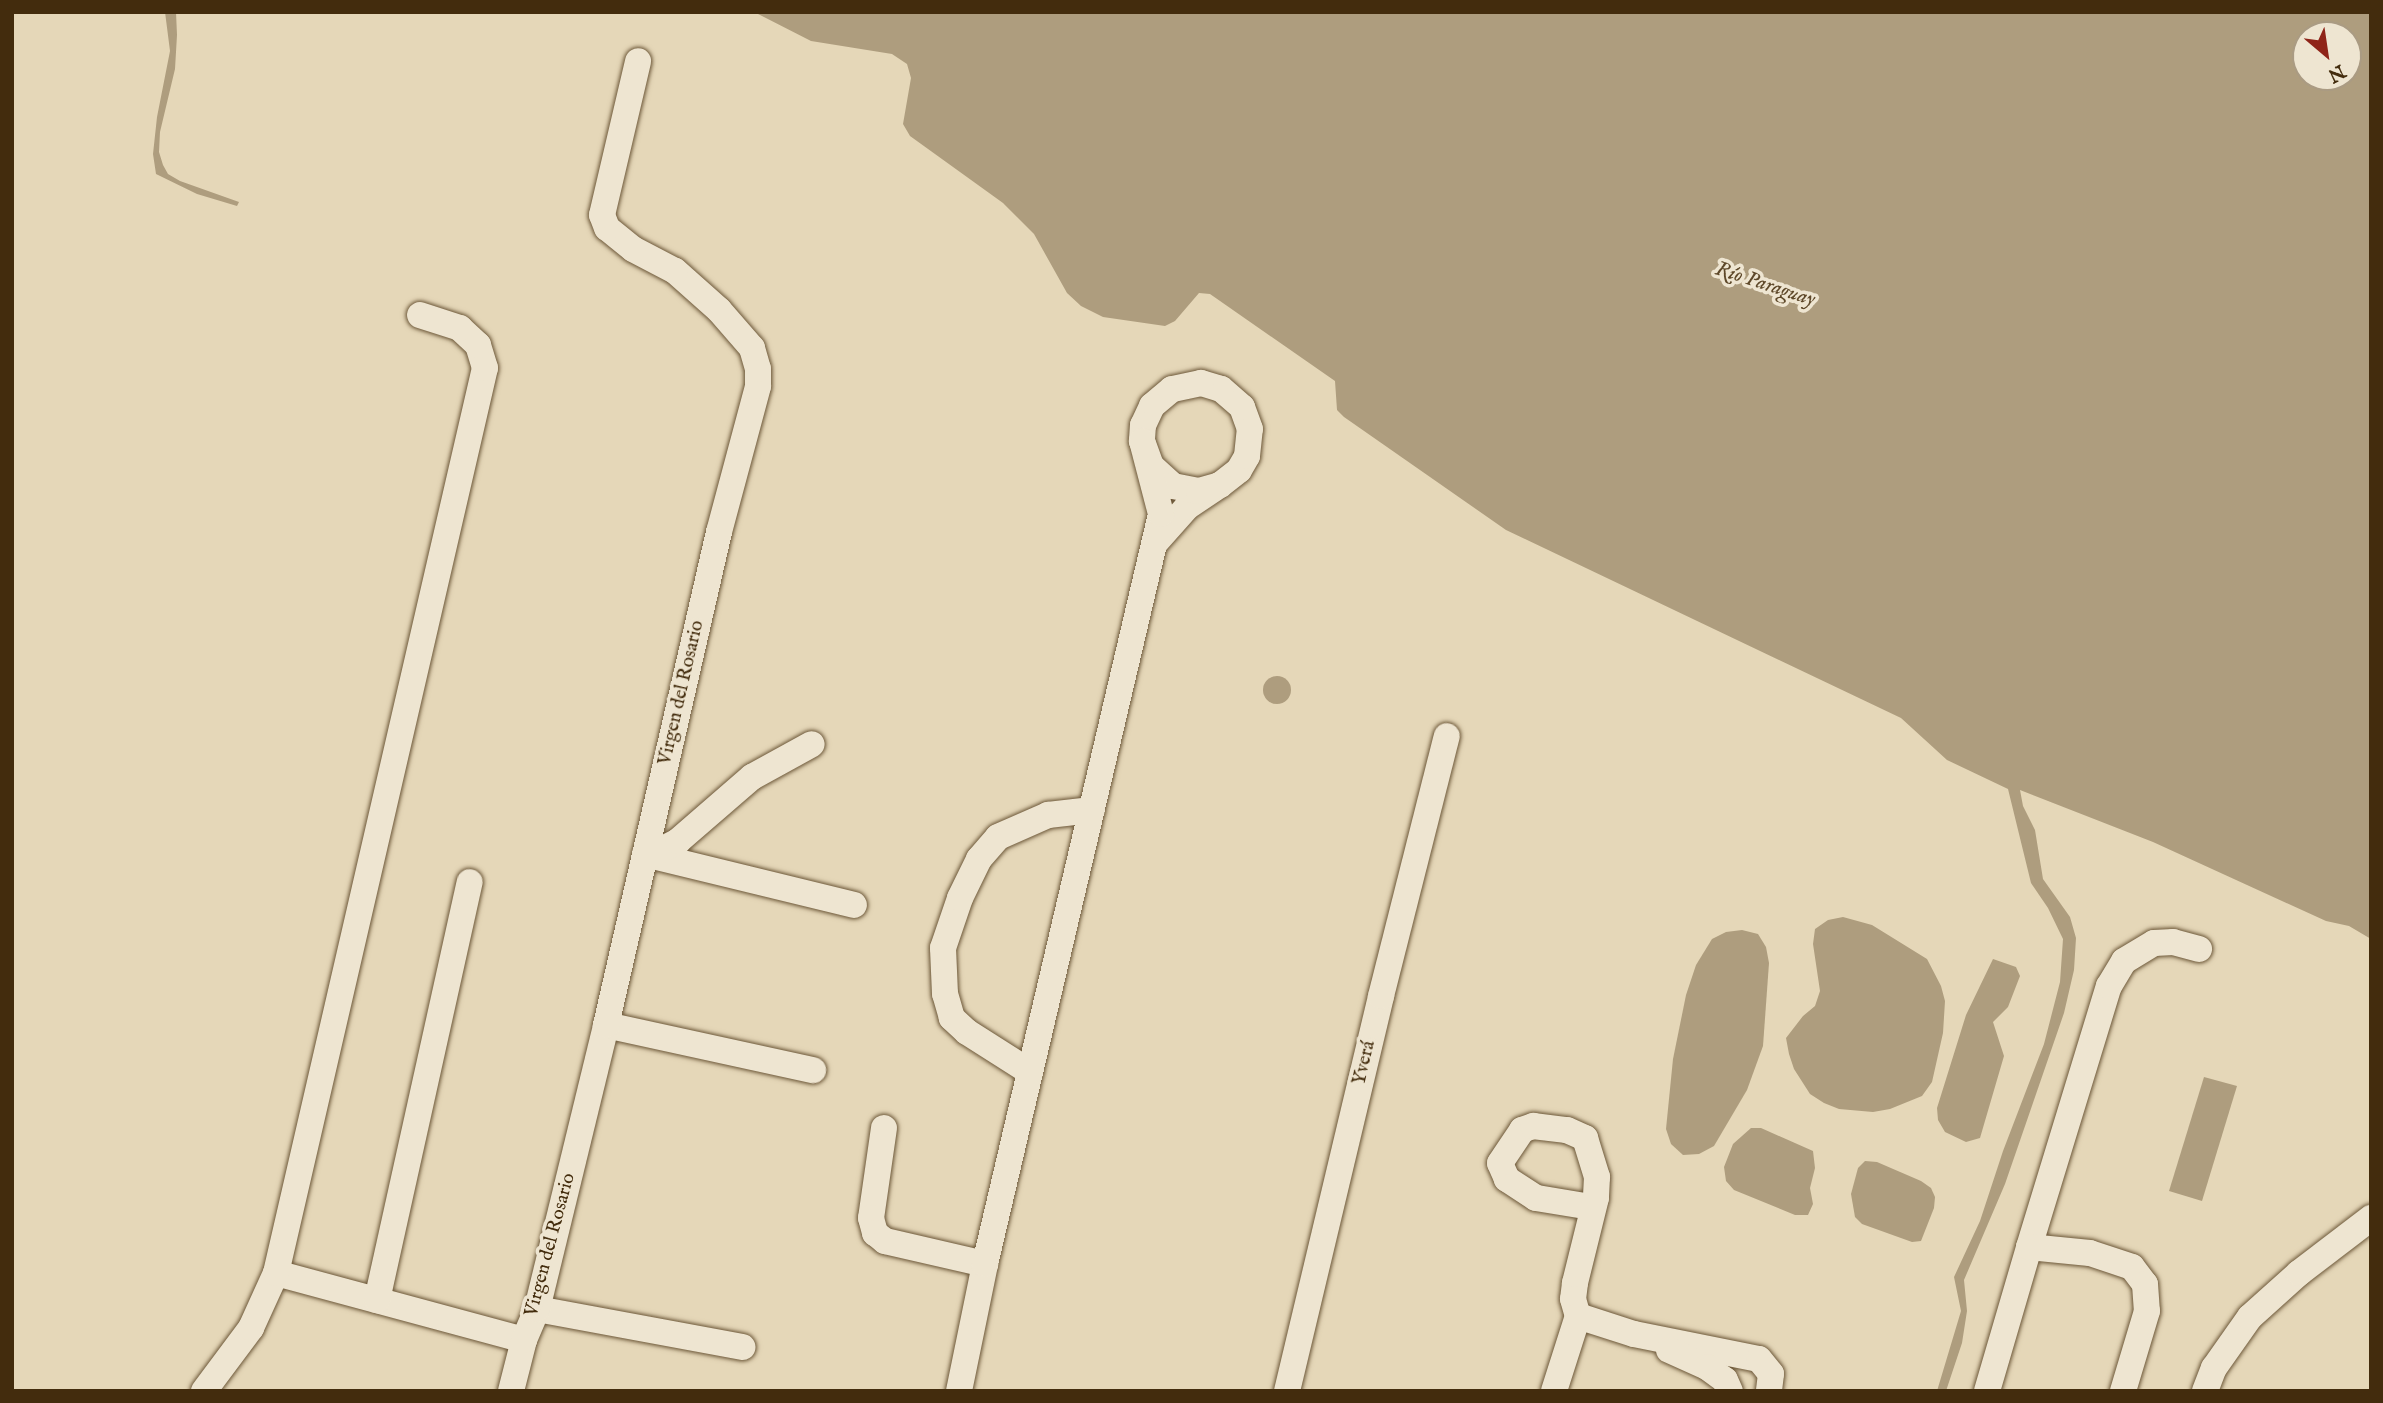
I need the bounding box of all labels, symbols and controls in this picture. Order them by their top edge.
north arrow [2292,21,2362,91]
text: N [2323,58,2349,87]
water label: Río Paraguay [1712,257,1818,313]
street label: Virgen del Rosario [654,618,710,768]
street label: Yverá [1349,1039,1381,1087]
street label: Virgen del Rosario [521,1171,581,1319]

